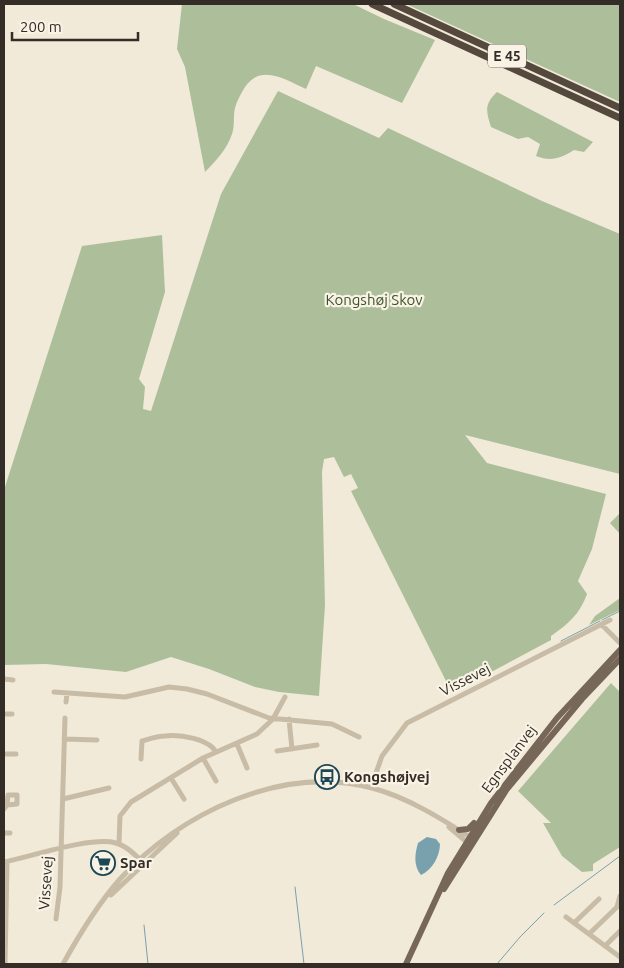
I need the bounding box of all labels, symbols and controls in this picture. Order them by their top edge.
scale bar [12,10,139,42]
text: 200 m [20,18,62,35]
road number: E 45 [488,44,526,68]
park label: Kongshøj Skov [325,291,423,308]
street label: Vissevej [437,660,493,699]
street label: Egnsplanvej [478,722,540,796]
bus stop icon: Kongshøjvej [314,764,340,790]
place label: Kongshøjvej [344,768,430,785]
supermarket icon: Spar [90,850,116,876]
place label: Spar [120,854,153,871]
street label: Vissevej [35,855,56,911]

